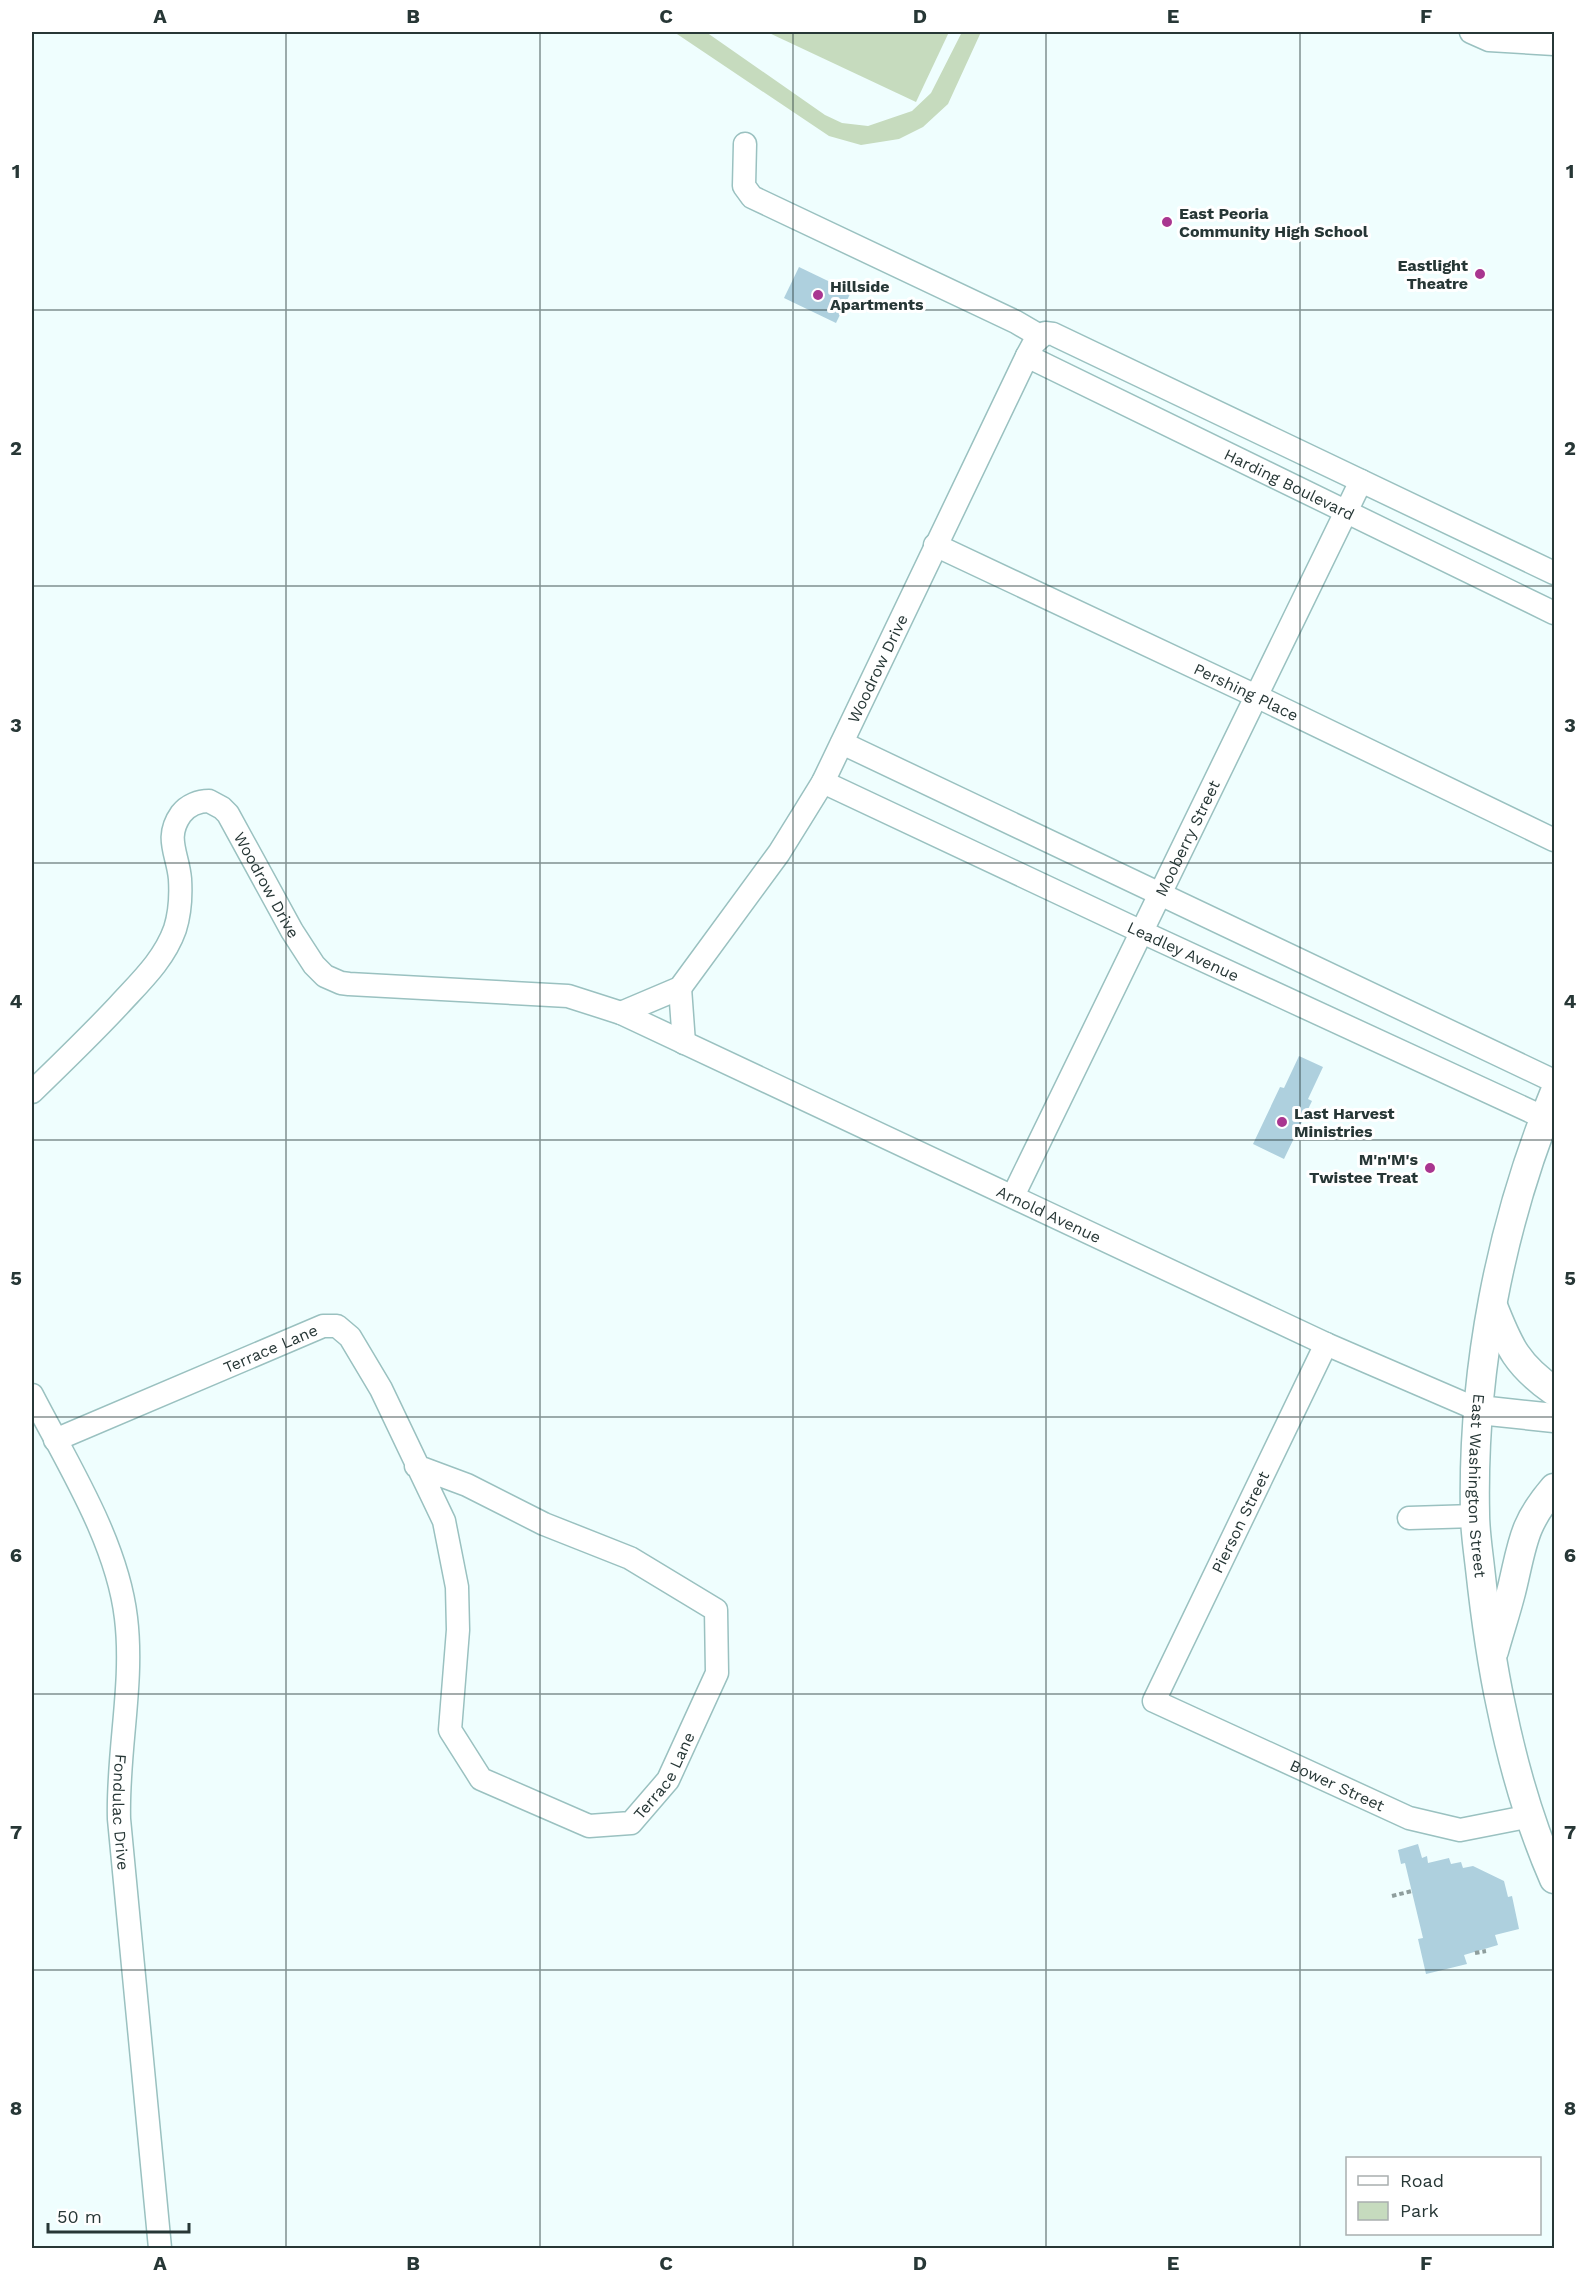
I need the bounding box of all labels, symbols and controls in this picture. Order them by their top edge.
text: A [153,4,167,28]
text: B [406,4,420,28]
text: C [659,4,673,28]
text: D [913,4,927,28]
text: E [1167,4,1179,28]
text: F [1420,4,1432,28]
text: 1 [12,159,20,183]
text: 1 [1566,159,1574,183]
place label: East Peoria Community High School [1179,204,1369,241]
marker: East Peoria Community High School [1160,215,1174,229]
place label: Eastlight Theatre [1397,256,1468,293]
marker: Eastlight Theatre [1473,267,1487,281]
place label: Hillside Apartments [830,277,924,314]
marker: Hillside Apartments [811,288,825,302]
text: 2 [10,436,22,460]
text: 2 [1564,436,1576,460]
street label: Harding Boulevard [1221,445,1357,524]
street label: Woodrow Drive [844,611,912,726]
street label: Pershing Place [1191,659,1301,725]
text: 3 [10,713,22,737]
text: 3 [1564,713,1576,737]
street label: Mooberry Street [1151,777,1224,899]
street label: Woodrow Drive [230,829,303,942]
street label: Leadley Avenue [1124,918,1242,985]
text: 4 [10,989,23,1013]
text: 4 [1564,989,1577,1013]
place label: Last Harvest Ministries [1294,1104,1395,1141]
marker: Last Harvest Ministries [1275,1115,1289,1129]
place label: M'n'M's Twistee Treat [1309,1150,1418,1187]
marker: M'n'M's Twistee Treat [1423,1161,1437,1175]
street label: Arnold Avenue [994,1182,1104,1247]
text: 5 [10,1266,22,1290]
text: 5 [1564,1266,1576,1290]
street label: Terrace Lane [221,1320,320,1377]
street label: East Washington Street [1465,1393,1490,1579]
street label: Pierson Street [1208,1468,1273,1576]
text: 6 [10,1543,22,1567]
text: 6 [1564,1543,1576,1567]
street label: Terrace Lane [630,1729,699,1823]
street label: Fondulac Drive [109,1753,133,1871]
street label: Bower Street [1287,1756,1388,1816]
text: 7 [10,1820,22,1844]
text: 7 [1564,1820,1576,1844]
text: 8 [10,2096,22,2120]
text: 8 [1564,2096,1576,2120]
legend [1346,2157,1541,2235]
text: Road [1400,2170,1444,2191]
scale bar [48,2196,189,2234]
text: Park [1400,2200,1439,2221]
text: 50 m [57,2206,102,2227]
text: A [153,2251,167,2275]
text: B [406,2251,420,2275]
text: C [659,2251,673,2275]
text: D [913,2251,927,2275]
text: E [1167,2251,1179,2275]
text: F [1420,2251,1432,2275]

